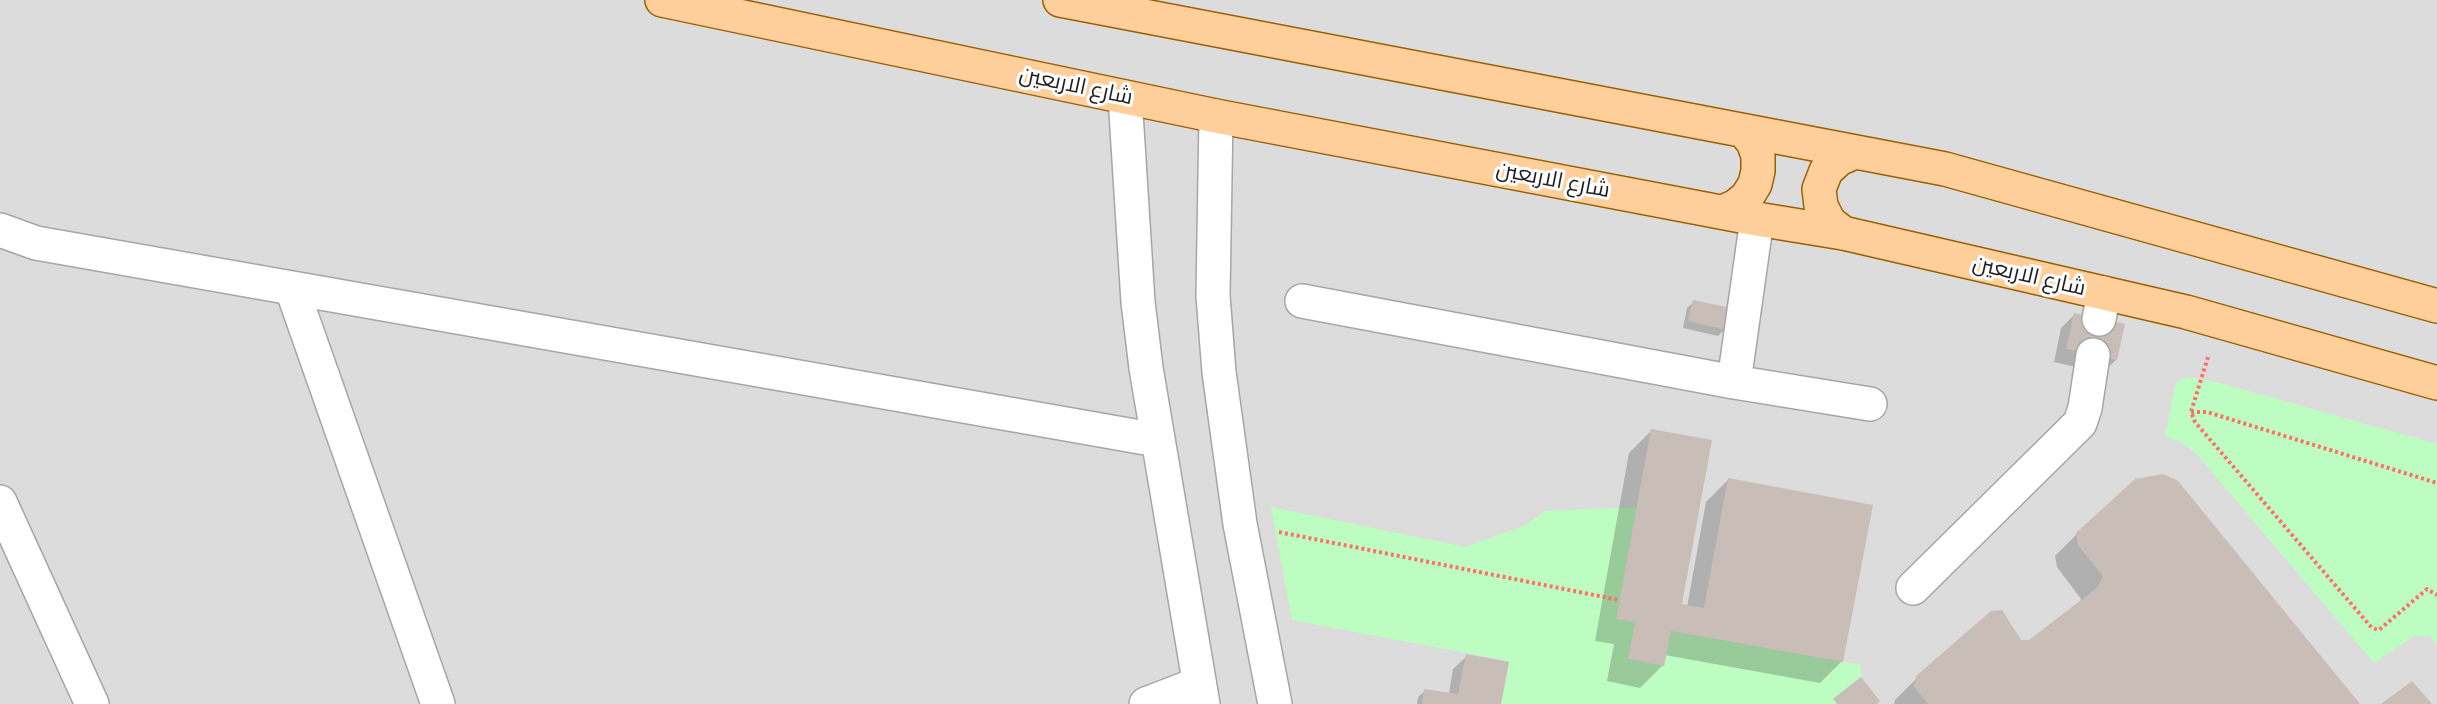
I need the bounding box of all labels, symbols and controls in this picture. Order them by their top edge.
street label: شارع الاربعين [1017,61,1135,111]
street label: شارع الاربعين [1494,156,1612,204]
street label: شارع الاربعين [1970,250,2088,302]

